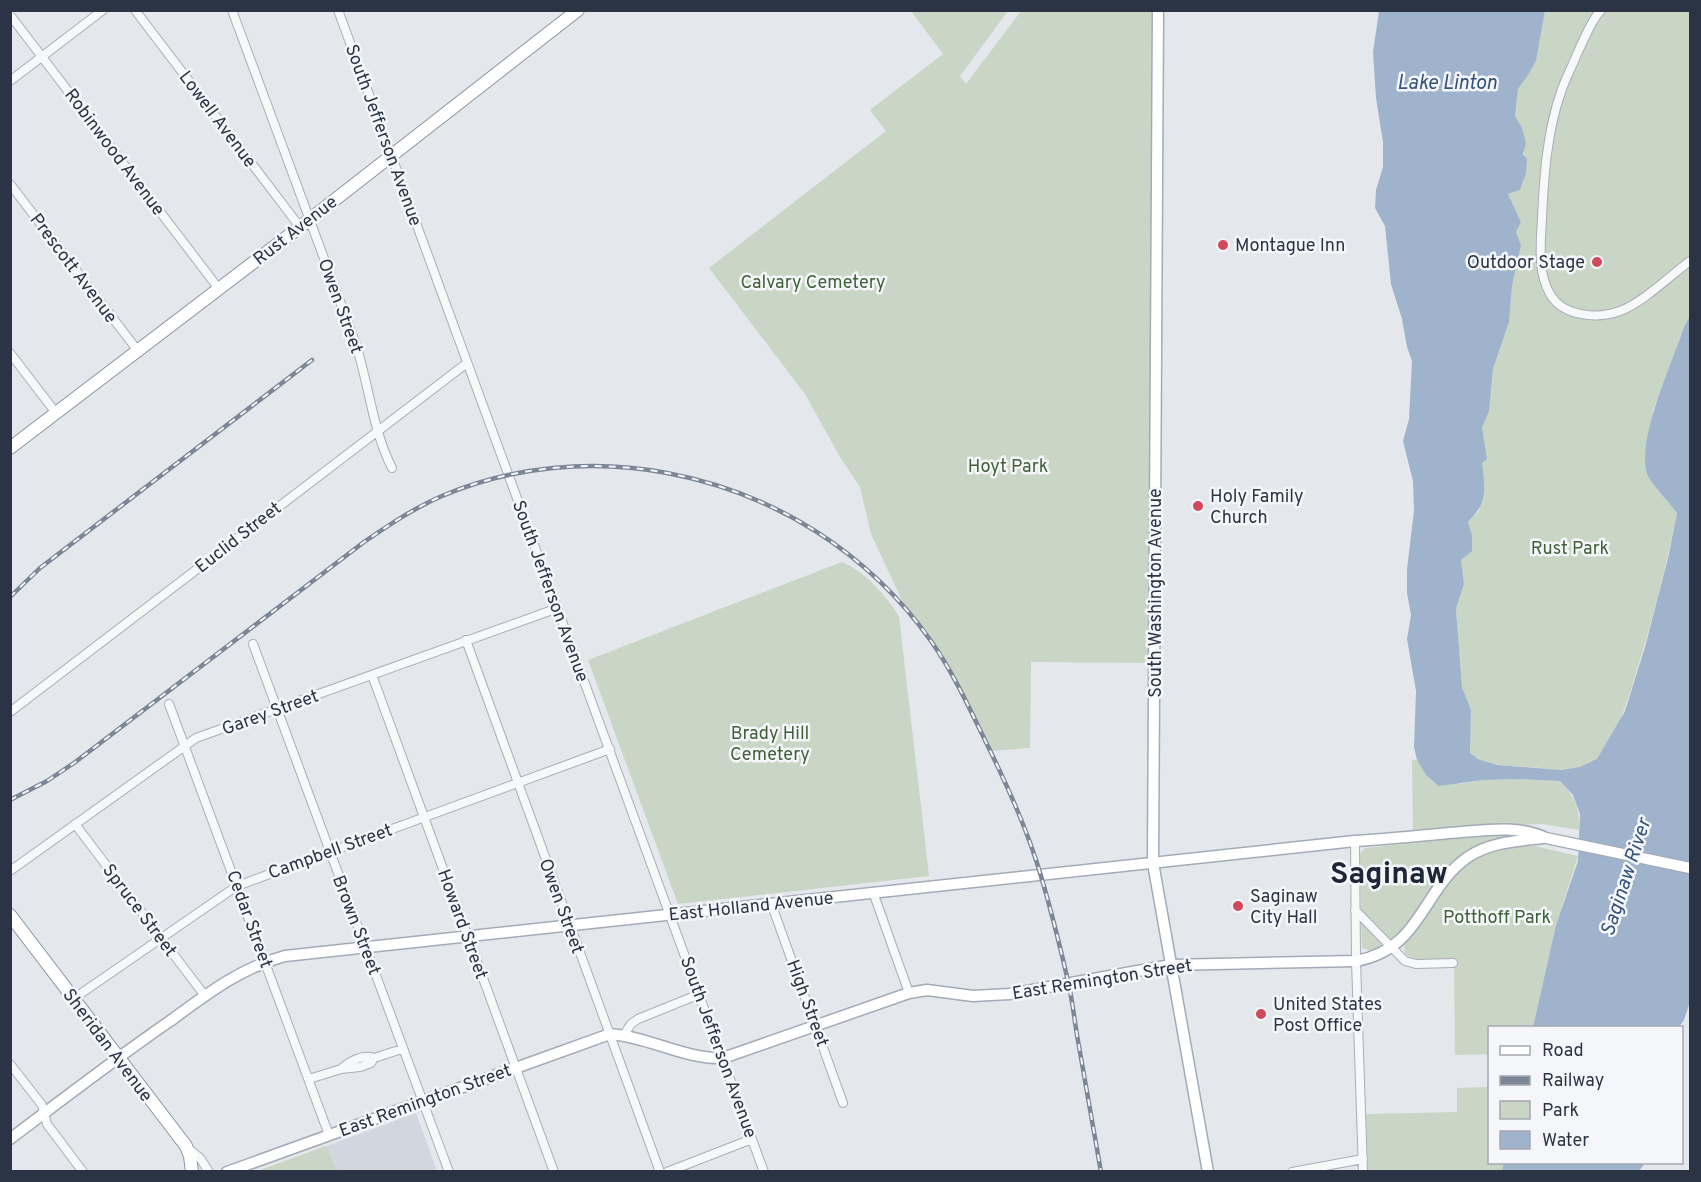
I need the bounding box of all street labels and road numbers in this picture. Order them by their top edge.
street label: South Jefferson Avenue [339,41,426,230]
street label: Lowell Avenue [173,67,261,173]
street label: Robinwood Avenue [58,85,169,221]
street label: Rust Avenue [249,191,343,271]
street label: Prescott Avenue [24,209,122,328]
street label: Owen Street [312,256,367,357]
street label: South Washington Avenue [1145,488,1168,698]
street label: Euclid Street [191,497,287,579]
street label: South Jefferson Avenue [506,497,593,686]
street label: Garey Street [219,685,322,742]
street label: Campbell Street [265,819,396,886]
street label: Owen Street [533,856,588,957]
street label: Spruce Street [96,860,181,962]
street label: Howard Street [431,866,492,983]
street label: Cedar Street [220,867,277,972]
street label: Brown Street [326,872,385,979]
street label: East Holland Avenue [668,887,835,928]
street label: South Jefferson Avenue [674,953,761,1142]
street label: East Remington Street [1011,955,1194,1006]
street label: High Street [780,957,833,1050]
street label: Sheridan Avenue [57,985,157,1107]
street label: East Remington Street [336,1060,515,1143]

